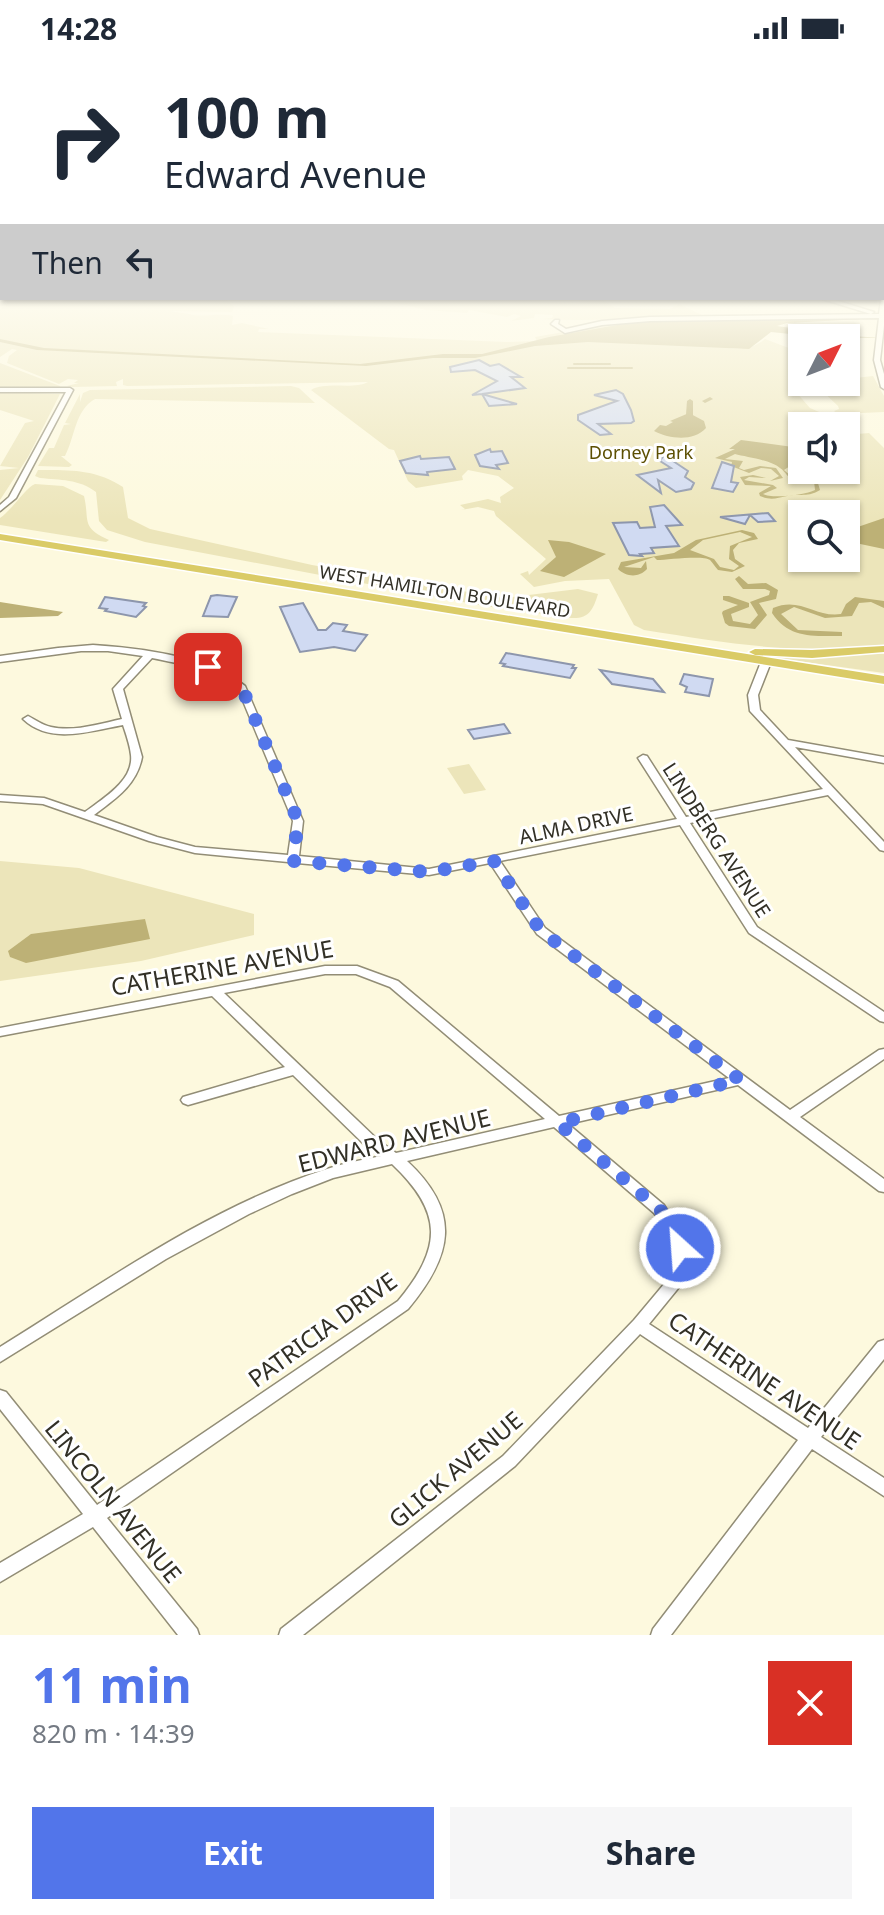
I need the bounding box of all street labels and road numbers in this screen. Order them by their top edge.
street label: WEST HAMILTON BOULEVARD [318,559,572,623]
street label: LINDBERG AVENUE [657,757,777,923]
street label: ALMA DRIVE [516,800,636,850]
street label: CATHERINE AVENUE [108,931,336,1003]
street label: EDWARD AVENUE [294,1100,494,1180]
street label: PATRICIA DRIVE [241,1264,403,1394]
street label: CATHERINE AVENUE [662,1303,868,1457]
street label: GLICK AVENUE [381,1403,529,1535]
street label: LINCOLN AVENUE [38,1413,190,1589]

